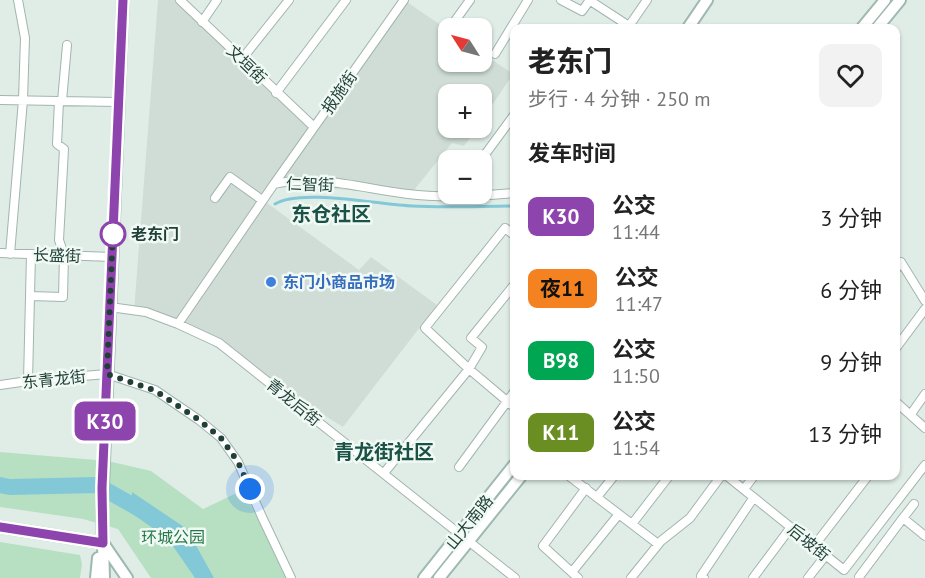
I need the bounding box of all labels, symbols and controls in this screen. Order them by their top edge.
north arrow [438,18,492,72]
map controls [438,18,492,204]
street label: 文垣街 [223,40,271,88]
text: 老东门 [528,42,612,79]
button: heart [819,44,882,107]
street label: 报施街 [317,67,361,117]
button: + [438,84,492,138]
text: 步行 · 4 分钟 · 250 m [528,86,711,112]
text: 发车时间 [528,139,616,167]
button: − [438,150,492,204]
street label: 仁智街 [286,173,334,195]
text: 公交 [612,191,656,219]
district label: 东仓社区 [291,201,371,227]
text: K30 [543,203,579,230]
text: 3 分钟 [820,204,882,232]
text: 11:44 [612,219,660,245]
marker: 老东门 [100,221,126,247]
place label: 老东门 [131,224,179,244]
street label: 长盛街 [33,244,81,266]
text: 公交 [615,263,659,291]
place label: 东门小商品市场 [283,272,395,292]
marker: 东门小商品市场 [264,275,278,289]
text: 夜11 [540,275,585,302]
text: 6 分钟 [820,276,882,304]
text: 11:47 [615,291,663,317]
text: 公交 [612,335,656,363]
text: B98 [543,347,579,374]
text: 9 分钟 [820,348,882,376]
text: 11:50 [612,363,660,389]
street label: 东青龙街 [21,366,87,392]
street label: 青龙后街 [263,374,325,430]
line badge: K30 [70,402,140,440]
text: 公交 [612,407,656,435]
text: K30 [87,408,123,435]
text: K11 [543,419,579,446]
text: 13 分钟 [808,420,882,448]
text: 11:54 [612,435,660,461]
district label: 青龙街社区 [334,439,434,465]
your location [235,474,265,504]
street label: 山大南路 [441,491,497,553]
street label: 后坡街 [784,519,834,565]
park label: 环城公园 [141,527,205,547]

